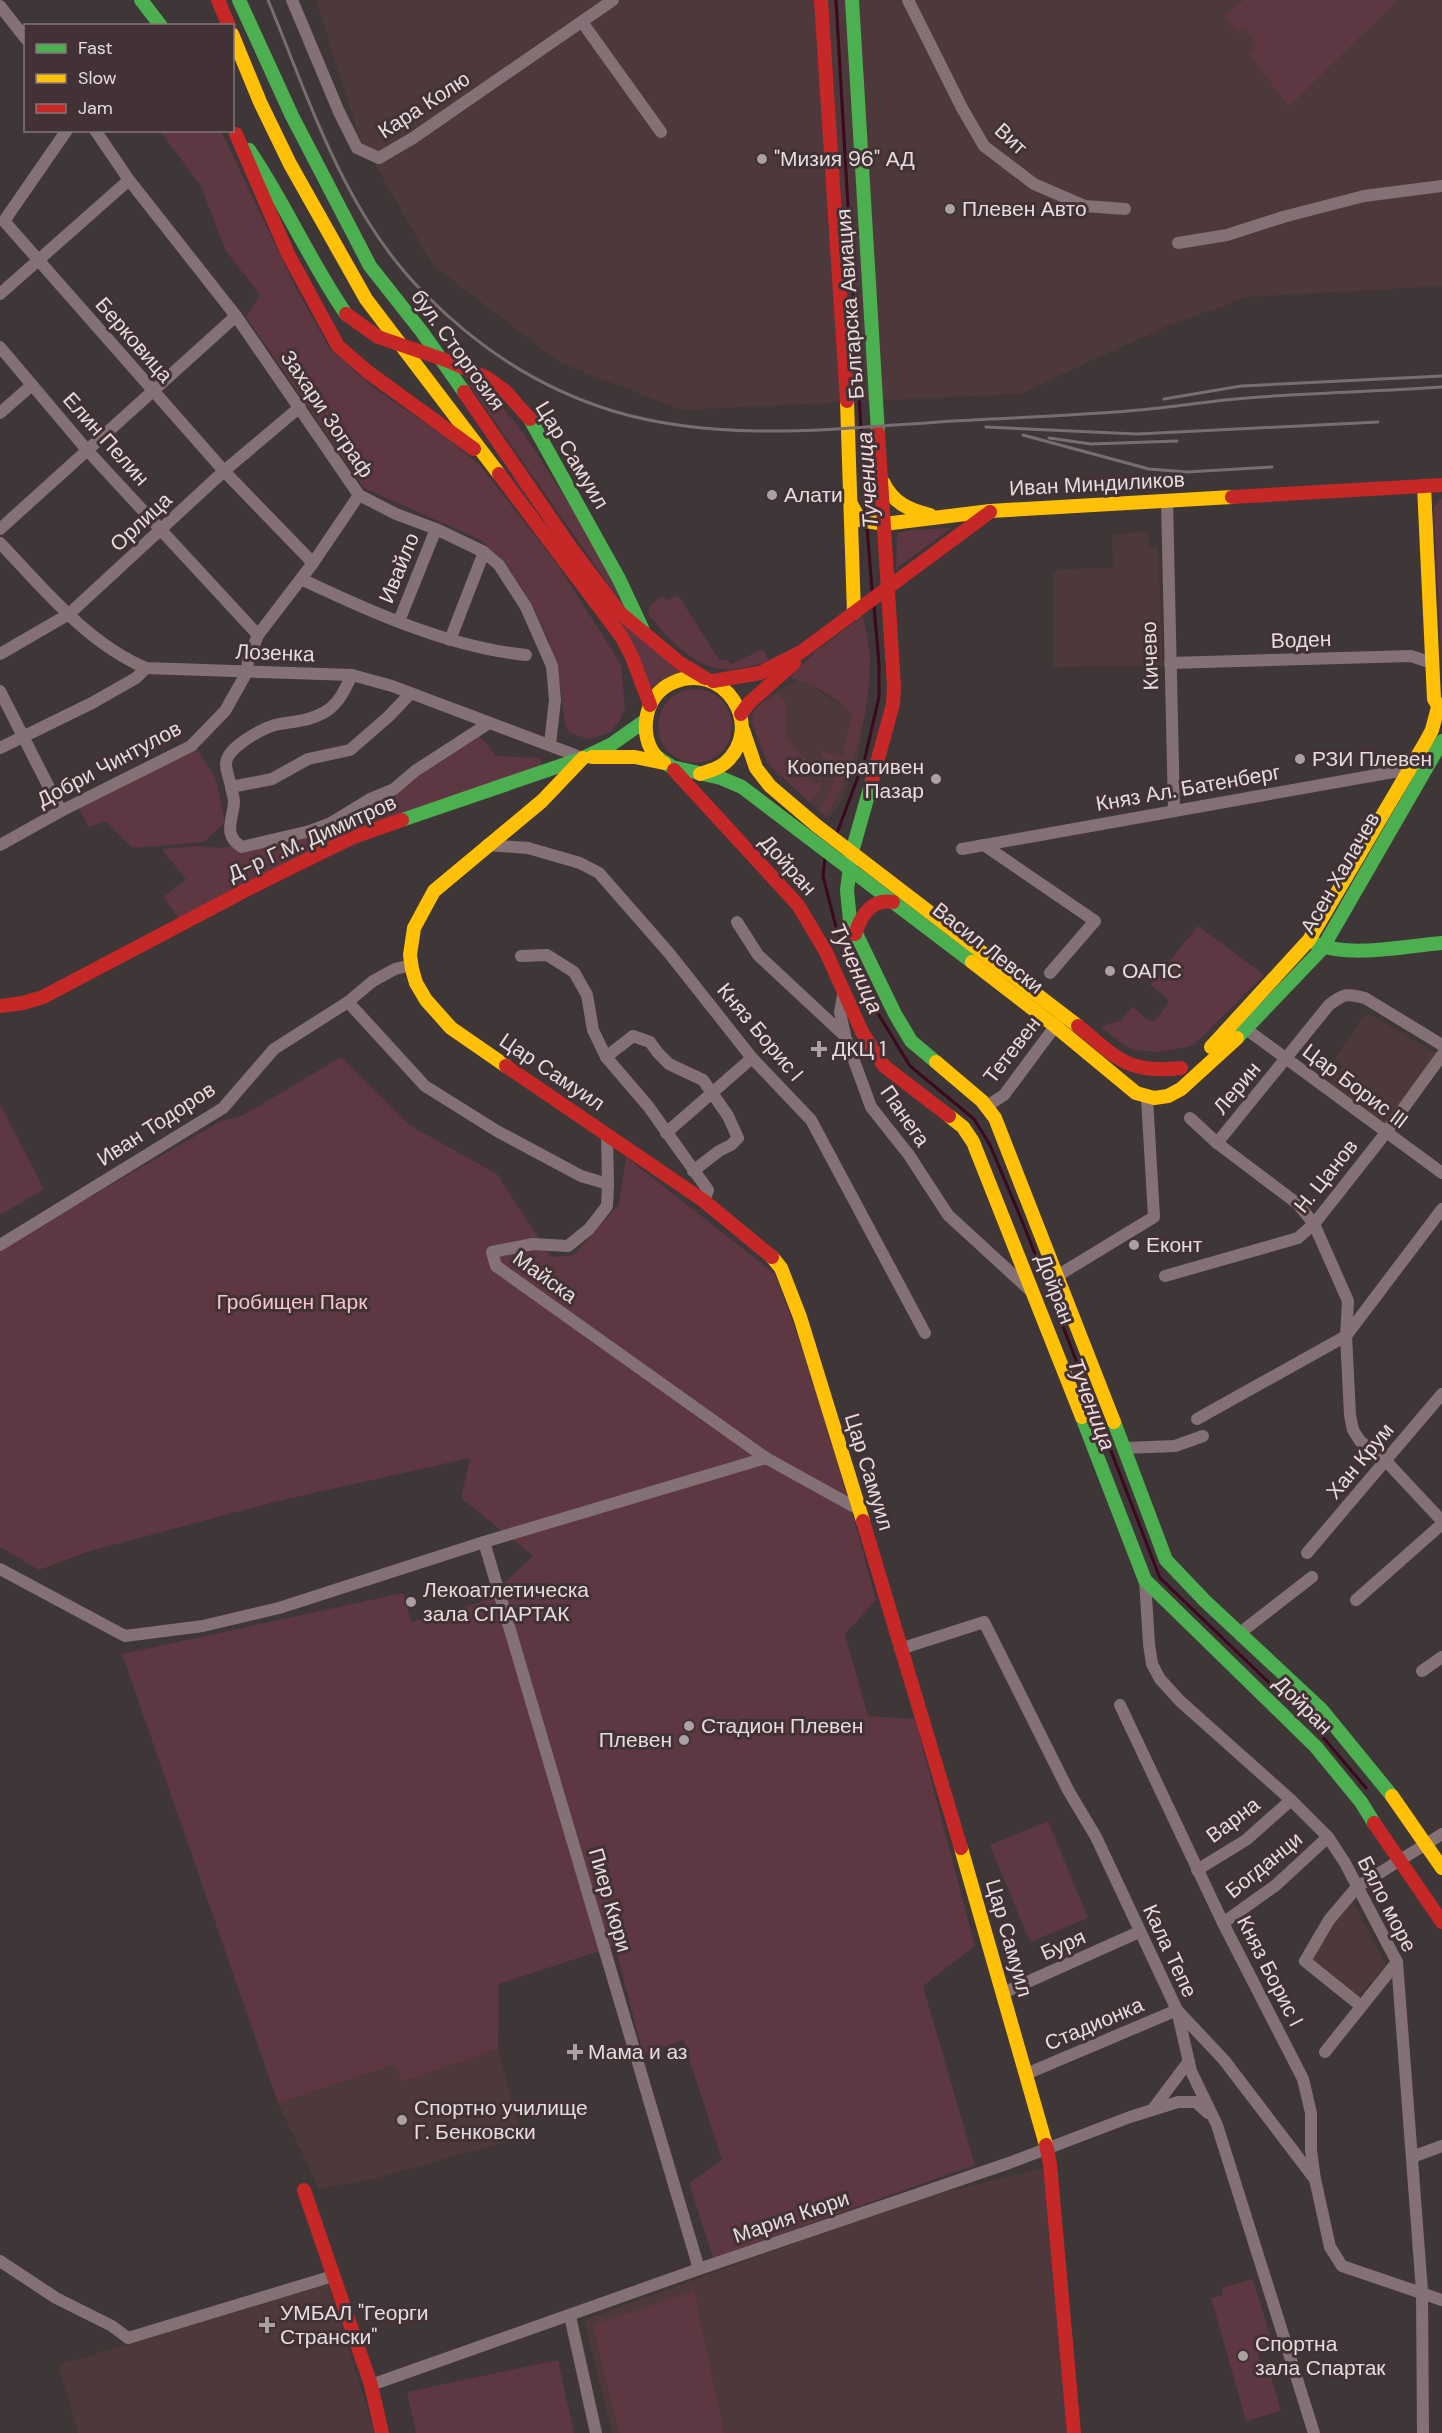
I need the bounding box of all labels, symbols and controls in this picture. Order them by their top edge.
legend [24,24,234,132]
text: Fast [78,36,113,60]
street label: Кара Колю [373,65,475,145]
text: Slow [78,66,117,90]
text: Jam [78,96,113,120]
street label: Вит [989,117,1034,162]
place label: "Мизия 96" АД [774,145,915,173]
marker: "Мизия 96" АД [755,152,769,166]
place label: Плевен Авто [962,195,1087,223]
marker: Плевен Авто [943,202,957,216]
street label: Българска Авиация [829,208,871,400]
street label: бул. Сторгозия [405,284,511,416]
street label: Берковица [89,291,179,389]
street label: Захари Зограф [274,345,380,483]
street label: Елин Пелин [57,386,155,492]
street label: Цар Самуил [529,396,615,514]
water label: Тученица [850,431,885,529]
street label: Иван Миндиликов [1008,465,1186,503]
place label: Алати [784,481,843,509]
street label: Орлица [104,486,178,558]
marker: Алати [765,488,779,502]
street label: Ивайло [372,529,426,607]
street label: Кичево [1135,621,1165,691]
street label: Воден [1270,625,1332,655]
street label: Лозенка [235,638,315,668]
street label: Добри Чинтулов [32,714,186,814]
place label: РЗИ Плевен [1312,745,1432,773]
marker: РЗИ Плевен [1293,752,1307,766]
place label: Кооперативен Пазар [787,753,924,805]
street label: Княз Ал. Батенберг [1094,758,1283,818]
marker: Кооперативен Пазар [929,772,943,786]
street label: Д-р Г.М. Димитров [223,788,401,888]
street label: Асен Халачев [1294,807,1386,939]
street label: Дойран [753,829,823,901]
street label: Васил Левски [927,896,1049,1000]
water label: Тученица [823,918,890,1018]
place label: ОАПС [1122,957,1182,985]
marker: ОАПС [1103,964,1117,978]
street label: Княз Борис I [711,977,809,1087]
street label: Тетевен [977,1011,1047,1089]
street label: Цар Самуил [494,1027,610,1117]
place label: ДКЦ 1 [832,1035,886,1063]
street label: Цар Борис III [1297,1037,1413,1135]
marker: ДКЦ 1 [810,1040,828,1058]
street label: Лерин [1207,1056,1267,1120]
street label: Иван Тодоров [91,1075,221,1173]
street label: Панега [874,1080,936,1153]
street label: Н. Цанов [1288,1133,1364,1219]
place label: Еконт [1146,1231,1203,1259]
marker: Еконт [1127,1238,1141,1252]
street label: Майска [507,1244,583,1310]
street label: Дойран [1029,1250,1081,1328]
park label: Гробищен Парк [217,1288,368,1316]
water label: Тученица [1061,1354,1122,1455]
street label: Цар Самуил [838,1410,900,1534]
street label: Хан Крум [1320,1417,1400,1505]
place label: Лекоатлетическа зала СПАРТАК [423,1576,589,1628]
marker: Лекоатлетическа зала СПАРТАК [404,1595,418,1609]
street label: Дойран [1267,1669,1339,1741]
place label: Стадион Плевен [701,1712,863,1740]
marker: Стадион Плевен [682,1719,696,1733]
place label: Плевен [599,1726,672,1754]
marker: Плевен [677,1733,691,1747]
street label: Варна [1200,1790,1266,1849]
street label: Богданци [1220,1825,1308,1905]
street label: Пиер Кюри [582,1845,638,1955]
street label: Бяло море [1351,1851,1423,1957]
street label: Цар Самуил [979,1876,1039,2000]
street label: Кала Тепе [1136,1900,1204,2002]
street label: Княз Борис I [1230,1911,1310,2031]
street label: Буря [1036,1923,1090,1967]
street label: Стадионка [1040,1991,1148,2057]
place label: Мама и аз [588,2038,688,2066]
marker: Мама и аз [566,2043,584,2061]
place label: Спортно училище Г. Бенковски [414,2094,588,2146]
marker: Спортно училище Г. Бенковски [395,2113,409,2127]
street label: Мария Кюри [729,2184,853,2250]
place label: УМБАЛ "Георги Странски" [280,2299,429,2351]
marker: УМБАЛ "Георги Странски" [258,2316,276,2334]
place label: Спортна зала Спартак [1255,2330,1386,2382]
marker: Спортна зала Спартак [1236,2349,1250,2363]

